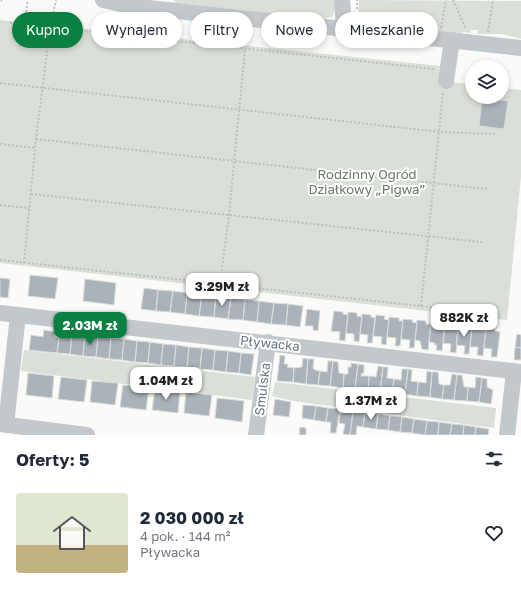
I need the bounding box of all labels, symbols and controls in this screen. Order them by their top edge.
chip: Kupno [12,12,83,48]
chip: Wynajem [91,12,182,48]
chip: Filtry [190,12,253,48]
chip: Nowe [261,12,327,48]
chip: Mieszkanie [335,12,438,48]
map controls [465,60,509,104]
button: layers [465,60,509,104]
park label: Rodzinny Ogród Działkowy „Pigwa” [308,166,426,197]
pin: 3.29M zł [181,273,263,307]
text: 3.29M zł [195,278,249,294]
pin: 882K zł [427,304,501,338]
text: 882K zł [440,309,488,325]
pin: 2.03M zł [49,312,131,346]
text: 2.03M zł [63,317,117,333]
street label: Pływacka [239,332,301,354]
street label: Smulska [251,362,273,416]
pin: 1.04M zł [125,367,207,401]
text: 1.04M zł [139,372,193,388]
pin: 1.37M zł [330,387,412,421]
text: 1.37M zł [345,392,397,408]
icon: filters [483,448,505,470]
text: Oferty: 5 [16,449,89,470]
text: 2 030 000 zł [140,507,244,528]
icon: home [48,509,96,557]
icon: heart [483,522,505,544]
text: 4 pok. · 144 m² [140,528,230,544]
text: Pływacka [140,544,200,560]

